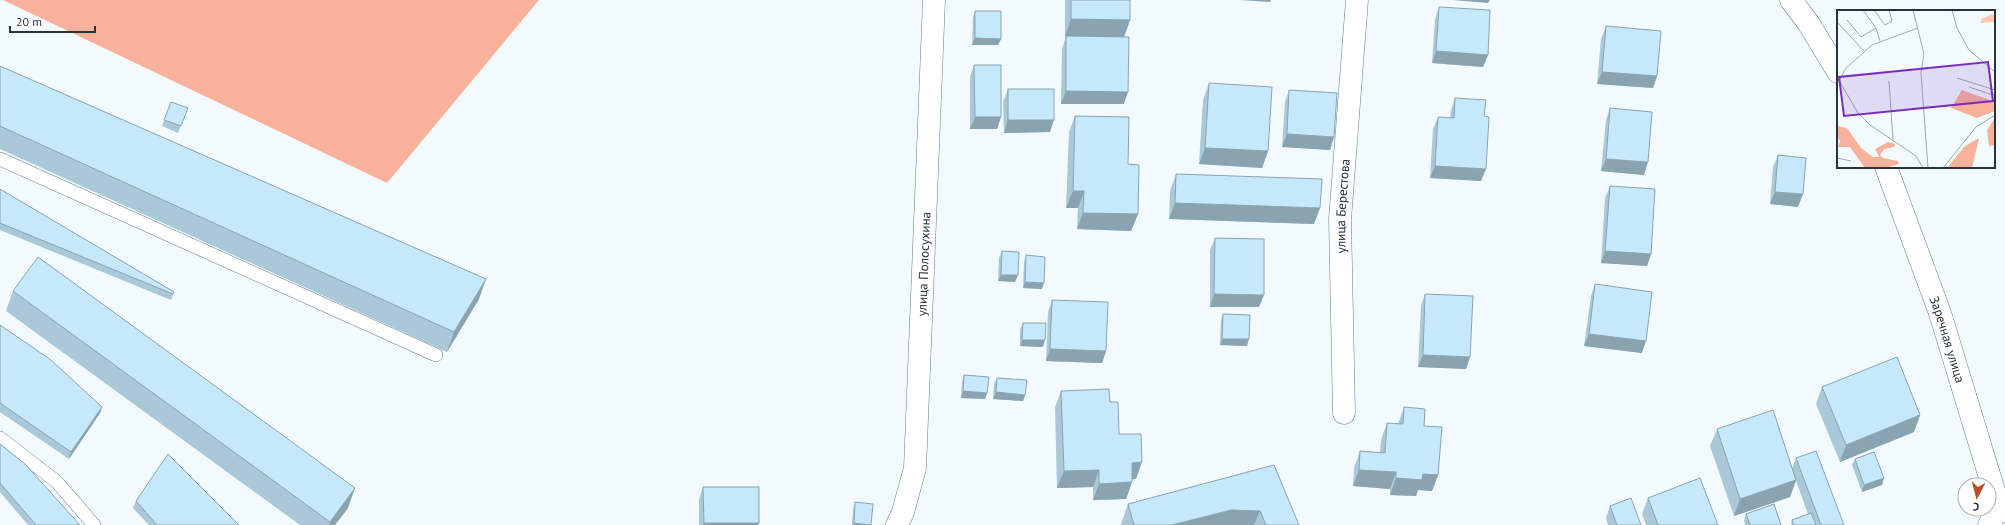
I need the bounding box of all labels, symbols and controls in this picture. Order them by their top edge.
scale bar [10,8,95,34]
inset map [1837,10,1995,168]
text: 20 m [16,14,42,29]
street label: улица Берестова [1332,158,1354,253]
street label: улица Полосухина [913,212,934,317]
street label: Заречная улица [1925,294,1969,385]
north arrow [1957,477,1997,517]
text: С [1972,500,1980,514]

